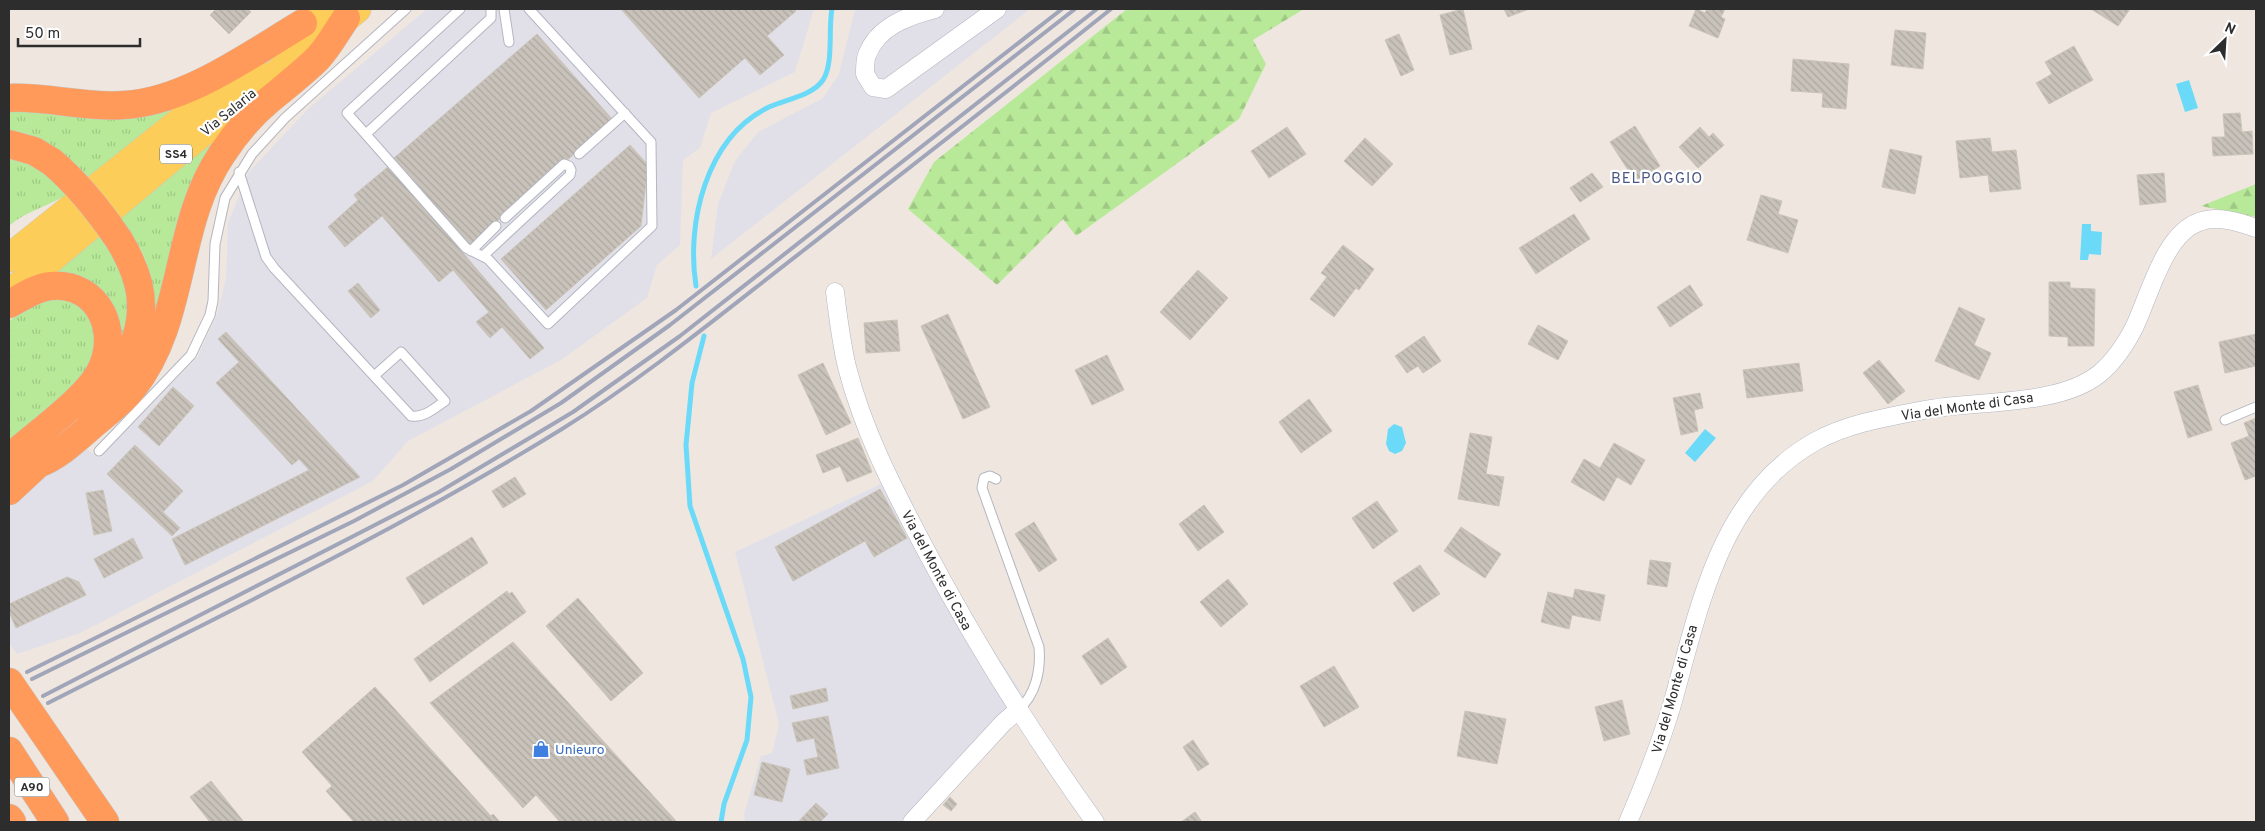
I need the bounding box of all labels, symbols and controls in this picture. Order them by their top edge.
scale bar [18,15,140,47]
north arrow [2200,15,2250,65]
text: N [2222,20,2238,39]
text: 50 m [25,25,60,44]
street label: Via Salaria [198,86,260,141]
road number: SS4 [160,144,192,164]
district label: BELPOGGIO [1611,170,1703,189]
street label: Via del Monte di Casa [1900,390,2034,425]
street label: Via del Monte di Casa [897,508,974,634]
street label: Via del Monte di Casa [1649,623,1702,756]
shop icon: Unieuro [531,739,551,759]
place label: Unieuro [555,742,605,759]
road number: A90 [15,778,50,796]

